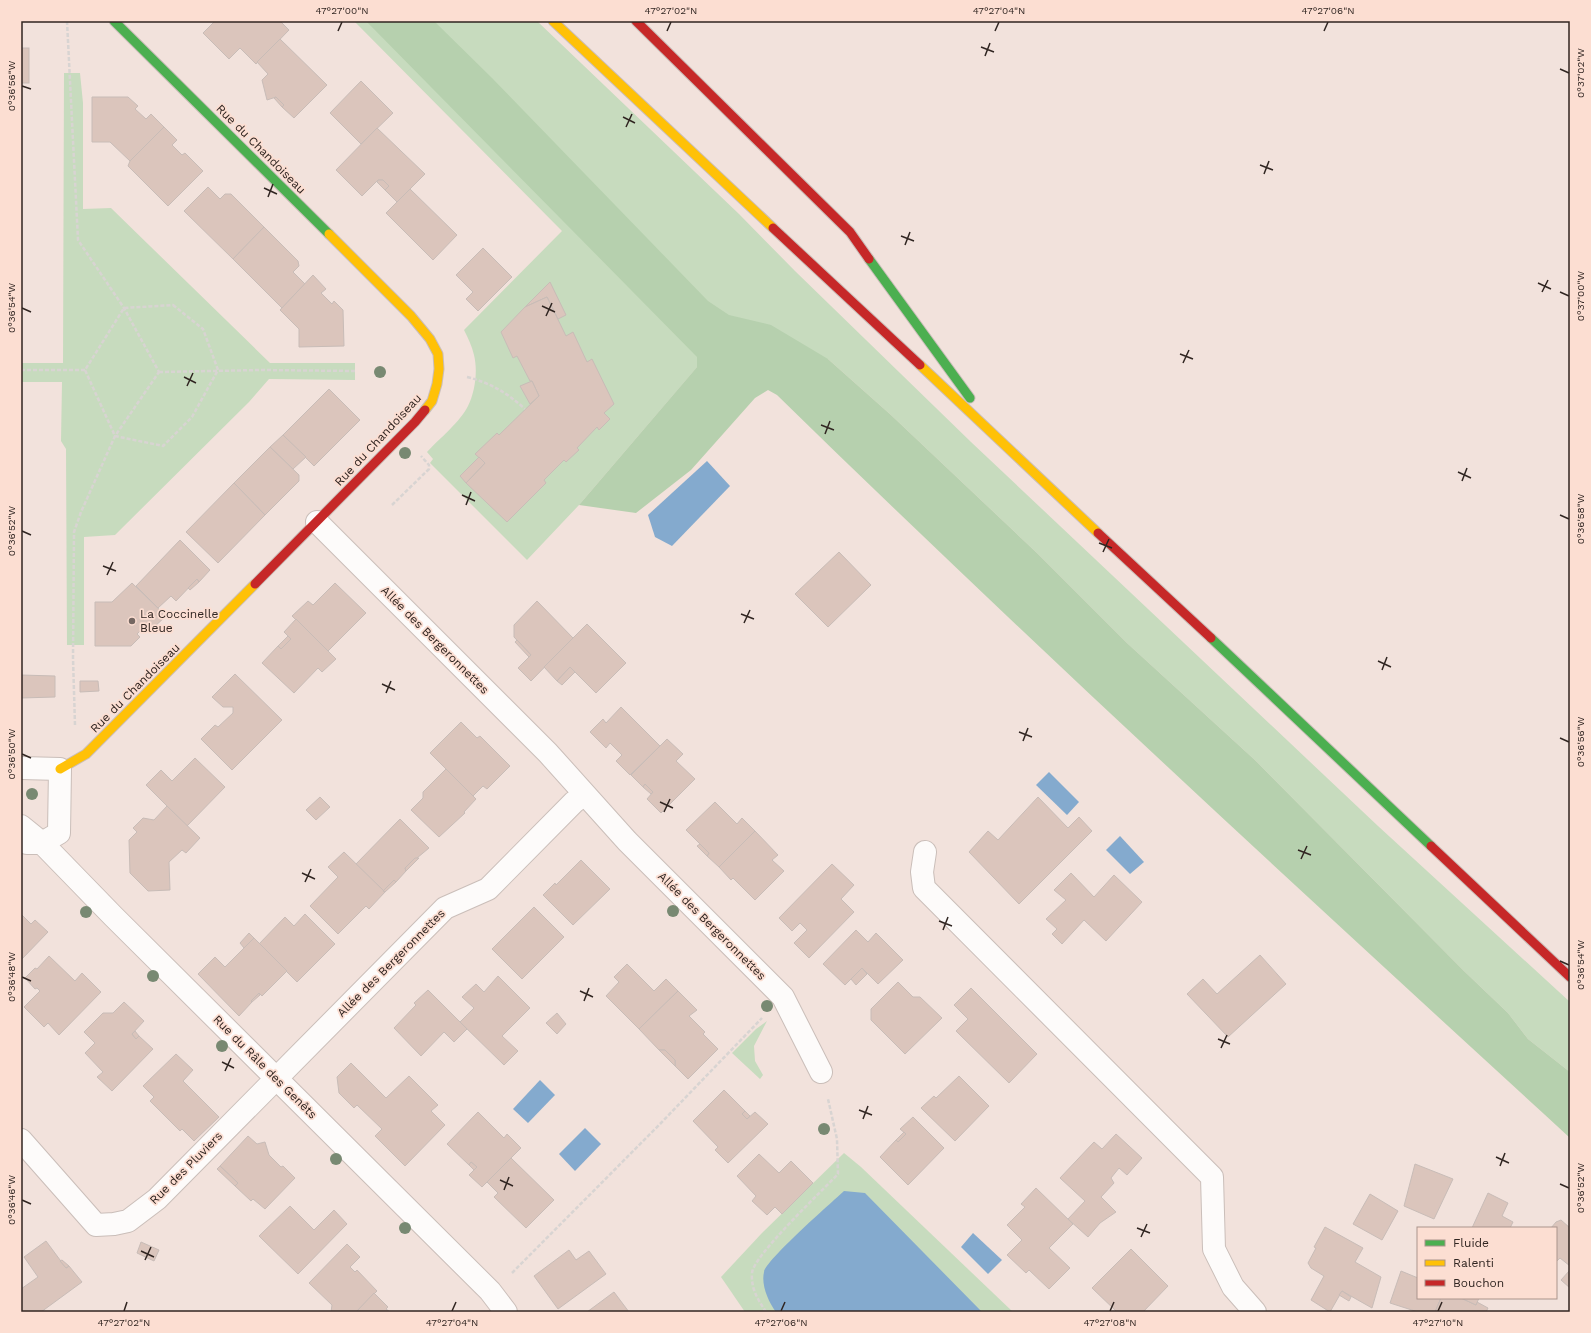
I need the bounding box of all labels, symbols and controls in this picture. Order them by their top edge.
text: 47°27'00"N [315,5,369,16]
text: 47°27'02"N [645,5,697,16]
text: 47°27'04"N [973,5,1025,16]
text: 47°27'06"N [1301,5,1355,16]
text: 0°37'02"W [1575,48,1586,98]
text: 0°36'56"W [6,60,17,111]
street label: Rue du Chandoiseau [213,101,309,197]
text: 0°37'00"W [1575,270,1586,321]
text: 0°36'54"W [6,283,17,333]
street label: Rue du Chandoiseau [332,391,424,489]
text: 0°36'58"W [1575,493,1586,544]
text: 0°36'52"W [6,505,17,556]
street label: Allée des Bergeronnettes [378,583,492,697]
place label: La Coccinelle Bleue [140,607,219,635]
marker: La Coccinelle Bleue [127,616,137,626]
street label: Rue du Chandoiseau [87,640,183,736]
text: 0°36'56"W [1575,716,1586,767]
text: 0°36'50"W [6,728,17,779]
street label: Allée des Bergeronnettes [655,869,769,983]
street label: Allée des Bergeronnettes [334,906,448,1020]
text: 0°36'54"W [1575,940,1586,990]
text: 0°36'48"W [6,952,17,1002]
street label: Rue du Râle des Genêts [210,1012,320,1122]
street label: Rue des Pluviers [147,1129,225,1207]
text: 0°36'52"W [1575,1162,1586,1213]
text: 0°36'46"W [6,1175,17,1225]
legend [1417,1227,1557,1299]
text: Fluide [1453,1236,1489,1250]
text: Ralenti [1453,1256,1494,1270]
text: Bouchon [1453,1276,1504,1290]
text: 47°27'02"N [98,1317,150,1328]
text: 47°27'04"N [426,1317,478,1328]
text: 47°27'06"N [754,1317,808,1328]
text: 47°27'08"N [1083,1317,1137,1328]
text: 47°27'10"N [1413,1317,1463,1328]

